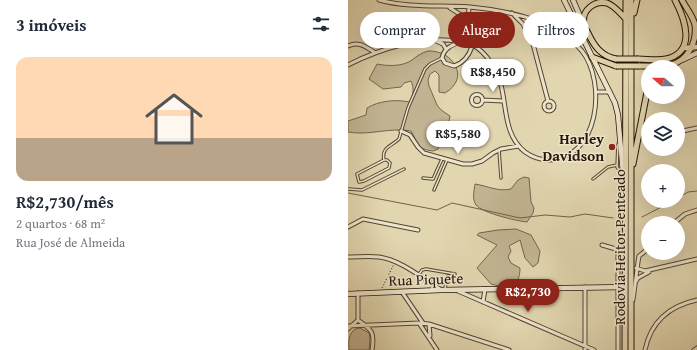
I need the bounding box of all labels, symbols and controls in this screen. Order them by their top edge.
text: 3 imóveis [16,12,87,37]
chip: Comprar [360,12,440,48]
chip: Alugar [448,12,515,48]
chip: Filtros [523,12,589,48]
icon: filters [310,13,332,35]
pin: R$8,450 [456,59,530,93]
north arrow [641,60,685,104]
map controls [641,60,685,260]
text: R$8,450 [470,62,516,81]
icon: home [138,83,210,155]
button: layers [641,112,685,156]
pin: R$5,580 [421,121,495,155]
text: R$5,580 [435,124,481,143]
place label: Harley Davidson [543,128,604,166]
marker: Harley Davidson [607,142,617,152]
button: + [641,164,685,208]
street label: Rodovia Heitor Penteado [609,169,630,325]
text: R$2,730/mês [16,189,114,214]
text: 2 quartos · 68 m² [16,214,105,233]
button: − [641,216,685,260]
text: Rua José de Almeida [16,233,125,252]
street label: Rua Piquete [388,267,464,291]
pin: R$2,730 [491,279,565,313]
text: R$2,730 [505,282,551,301]

